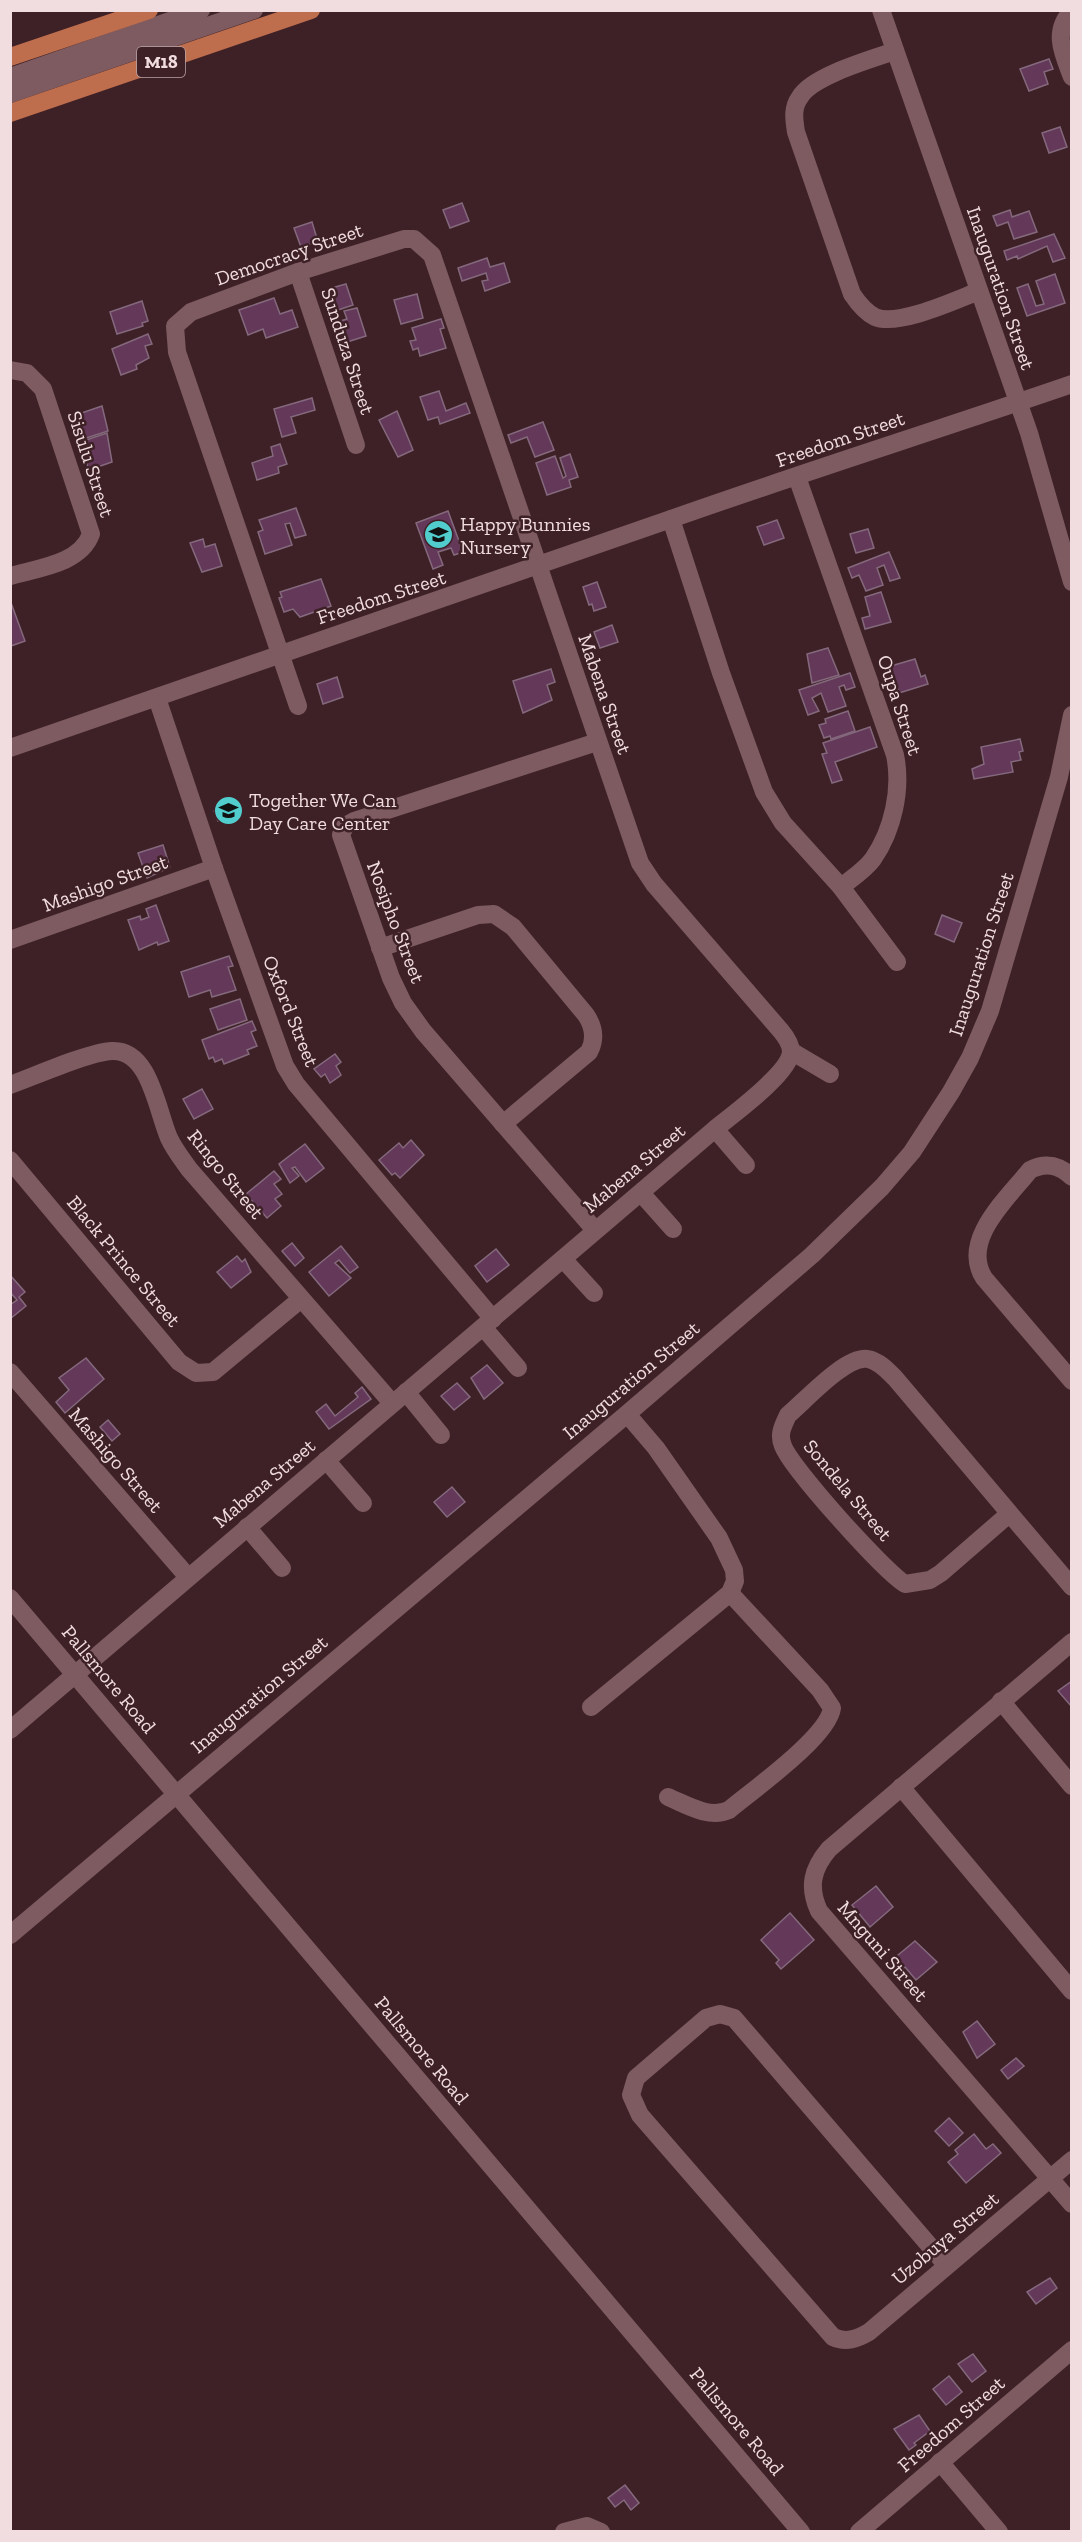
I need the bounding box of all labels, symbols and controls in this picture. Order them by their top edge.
road number: M18 [137,47,185,77]
street label: Inauguration Street [962,203,1040,373]
street label: Democracy Street [212,217,367,291]
street label: Sunduza Street [316,285,380,418]
street label: Freedom Street [773,406,908,472]
street label: Sisulu Street [63,408,120,521]
place label: Happy Bunnies Nursery [460,512,590,559]
school or university icon: Happy Bunnies Nursery [423,519,455,551]
street label: Freedom Street [314,565,449,629]
street label: Mabena Street [573,631,637,758]
street label: Oupa Street [873,652,928,759]
place label: Together We Can Day Care Center [249,788,397,835]
school or university icon: Together We Can Day Care Center [212,795,244,827]
street label: Mashigo Street [39,849,171,917]
street label: Nosipho Street [362,858,430,987]
street label: Inauguration Street [943,868,1019,1039]
street label: Oxford Street [258,952,324,1071]
street label: Mabena Street [578,1118,690,1218]
street label: Ringo Street [183,1125,270,1224]
street label: Black Prince Street [62,1190,186,1332]
street label: Inauguration Street [558,1315,705,1444]
street label: Mashigo Street [64,1403,168,1518]
street label: Mabena Street [208,1433,320,1533]
street label: Sondela Street [799,1434,898,1546]
street label: Pallsmore Road [57,1620,161,1738]
street label: Inauguration Street [186,1629,333,1758]
street label: Mnguni Street [833,1896,934,2007]
street label: Pallsmore Road [370,1991,474,2109]
street label: Uzobuya Street [887,2186,1004,2290]
street label: Pallsmore Road [685,2362,789,2480]
street label: Freedom Street [893,2371,1010,2477]

